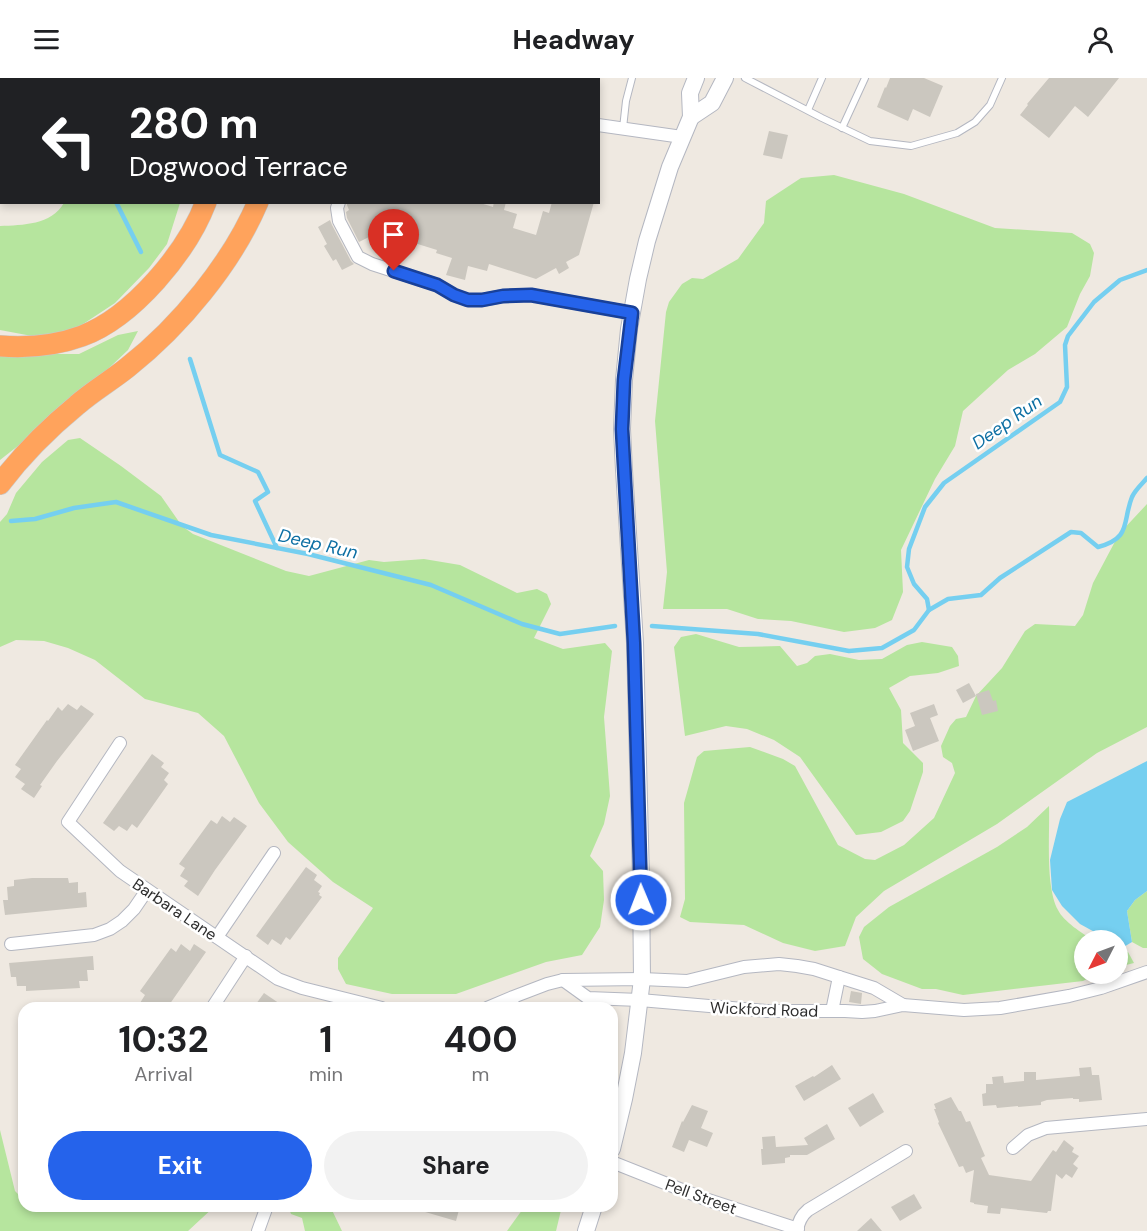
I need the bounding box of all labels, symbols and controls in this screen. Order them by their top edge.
text: Headway [512,22,635,57]
icon: menu [30,23,63,56]
icon: person [1084,23,1117,56]
text: 280 m [129,96,259,151]
icon: left [30,102,108,180]
text: Dogwood Terrace [129,149,348,184]
pin [368,209,419,271]
icon: arrive [377,218,410,251]
water label: Deep Run [967,389,1047,455]
water label: Deep Run [276,523,360,565]
position arrow [609,868,673,932]
street label: Barbara Lane [129,874,221,945]
north arrow [1074,930,1128,984]
map controls [1074,930,1128,984]
street label: Wickford Road [709,997,818,1022]
text: 10:32 [118,1016,209,1063]
text: 1 [319,1016,333,1063]
text: 400 [443,1016,518,1063]
text: Arrival [134,1061,193,1087]
text: min [309,1061,343,1087]
text: m [472,1061,489,1087]
button: Exit [48,1131,312,1200]
button: Share [324,1131,588,1200]
street label: Pell Street [662,1174,739,1219]

